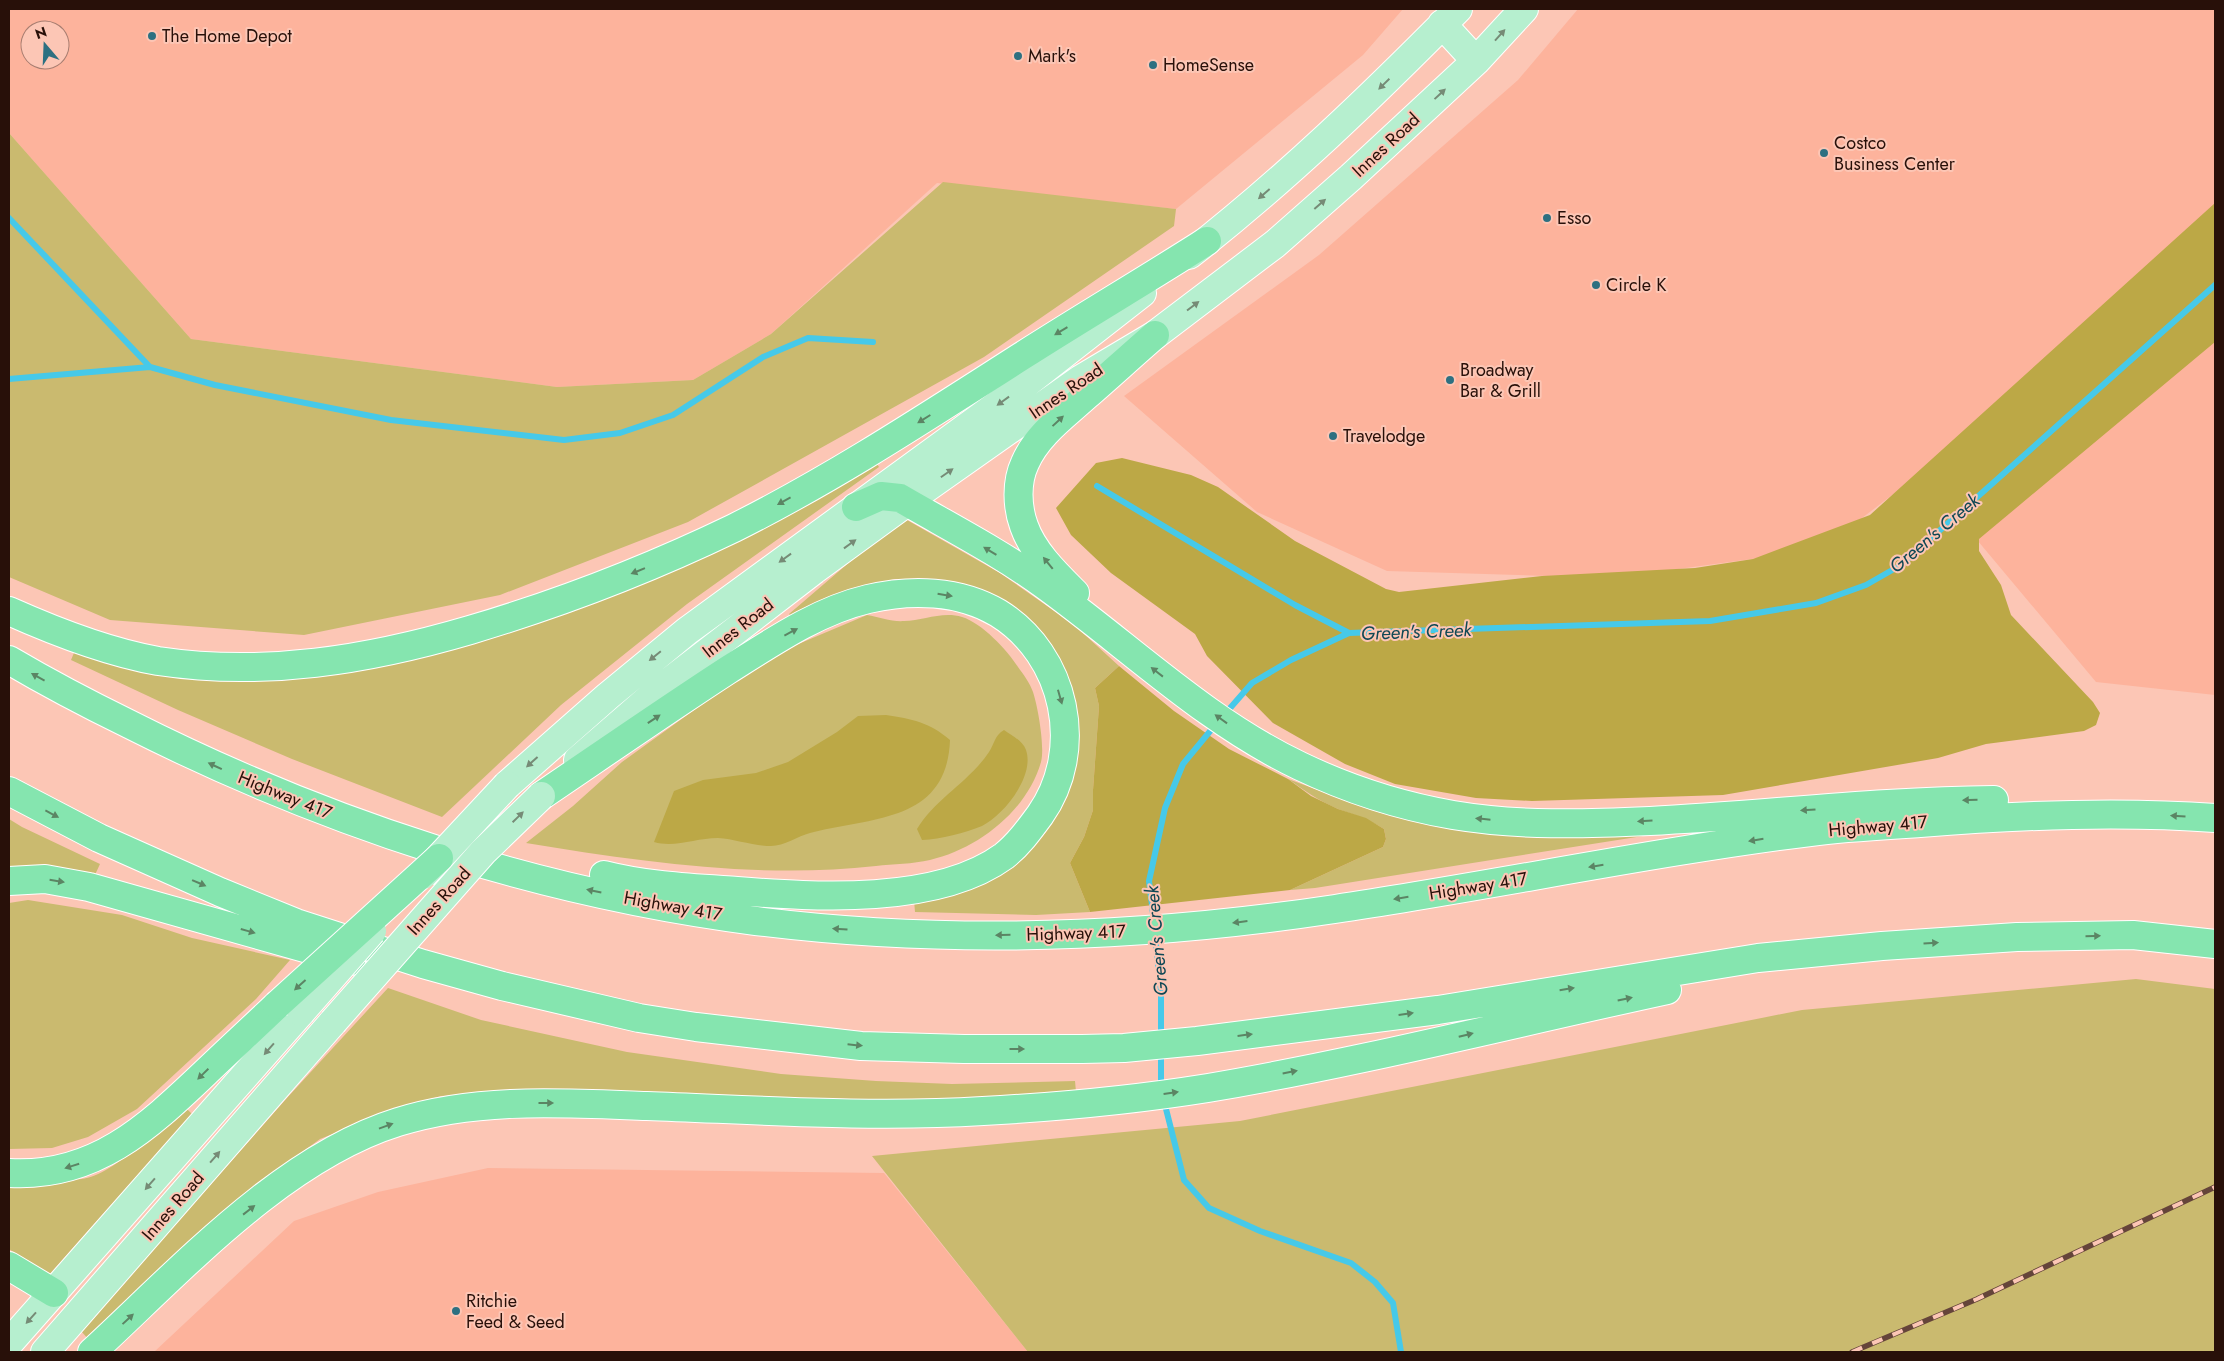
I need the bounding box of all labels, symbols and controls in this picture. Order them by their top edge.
north arrow [20,20,70,70]
text: N [32,21,49,44]
place label: The Home Depot [162,23,292,49]
one-way arrow [1494,29,1506,41]
marker: The Home Depot [146,30,158,42]
place label: Mark's [1028,43,1076,69]
marker: Mark's [1012,50,1024,62]
place label: HomeSense [1163,52,1254,78]
marker: HomeSense [1147,59,1159,71]
one-way arrow [1378,78,1390,90]
one-way arrow [1433,88,1445,100]
street label: Innes Road [1346,107,1426,183]
place label: Costco Business Center [1834,130,1956,177]
marker: Costco Business Center [1818,147,1830,159]
one-way arrow [1258,188,1270,199]
one-way arrow [1314,199,1327,210]
place label: Esso [1557,205,1591,231]
marker: Esso [1541,212,1553,224]
place label: Circle K [1606,272,1667,298]
marker: Circle K [1590,279,1602,291]
one-way arrow [1186,300,1199,311]
one-way arrow [1055,327,1068,336]
street label: Innes Road [1024,357,1108,425]
place label: Broadway Bar & Grill [1460,357,1541,404]
marker: Broadway Bar & Grill [1444,374,1456,386]
one-way arrow [996,396,1010,406]
one-way arrow [918,414,931,423]
one-way arrow [1051,415,1063,427]
place label: Travelodge [1343,423,1425,449]
marker: Travelodge [1327,430,1339,442]
one-way arrow [940,468,954,478]
water label: Green's Creek [1883,487,1986,579]
one-way arrow [777,497,792,505]
one-way arrow [843,539,857,549]
one-way arrow [983,546,996,555]
one-way arrow [779,553,792,564]
one-way arrow [1043,557,1054,570]
one-way arrow [630,567,645,575]
one-way arrow [938,591,954,599]
street label: Innes Road [697,592,779,664]
water label: Green's Creek [1360,616,1473,647]
one-way arrow [783,628,798,636]
one-way arrow [649,650,662,661]
one-way arrow [1151,667,1164,678]
one-way arrow [31,673,46,681]
one-way arrow [1057,689,1065,704]
one-way arrow [1214,714,1227,724]
one-way arrow [647,715,660,724]
one-way arrow [527,756,539,768]
one-way arrow [208,761,222,769]
street label: Highway 417 [234,764,336,826]
one-way arrow [1961,797,1977,805]
one-way arrow [1799,807,1815,815]
street label: Highway 417 [1827,809,1929,843]
one-way arrow [44,810,59,818]
one-way arrow [2170,811,2186,819]
one-way arrow [512,812,524,824]
one-way arrow [1475,815,1491,823]
one-way arrow [1637,817,1653,825]
one-way arrow [1748,837,1764,845]
street label: Innes Road [401,861,477,941]
one-way arrow [1588,863,1604,871]
street label: Highway 417 [1427,865,1530,907]
one-way arrow [50,877,66,885]
one-way arrow [192,880,206,888]
water label: Green's Creek [1138,884,1175,997]
street label: Highway 417 [622,885,725,928]
one-way arrow [586,887,601,895]
one-way arrow [1393,895,1409,903]
street label: Highway 417 [1026,918,1127,948]
one-way arrow [1232,918,1248,926]
one-way arrow [832,925,848,933]
one-way arrow [241,928,256,936]
one-way arrow [994,931,1010,939]
one-way arrow [2086,932,2102,940]
one-way arrow [1923,939,1939,947]
one-way arrow [294,979,306,991]
one-way arrow [1559,984,1575,992]
one-way arrow [1617,995,1632,1003]
one-way arrow [1399,1010,1415,1018]
one-way arrow [1238,1031,1254,1039]
one-way arrow [1459,1031,1474,1039]
one-way arrow [847,1041,863,1049]
one-way arrow [263,1043,275,1055]
one-way arrow [1009,1045,1025,1053]
one-way arrow [198,1068,210,1080]
one-way arrow [1283,1068,1298,1076]
one-way arrow [1164,1089,1180,1097]
one-way arrow [539,1099,555,1107]
one-way arrow [379,1122,394,1129]
one-way arrow [209,1151,220,1163]
one-way arrow [64,1162,79,1170]
street label: Innes Road [136,1166,210,1246]
one-way arrow [144,1178,156,1190]
one-way arrow [242,1205,255,1216]
place label: Ritchie Feed & Seed [466,1288,565,1335]
marker: Ritchie Feed & Seed [450,1305,462,1317]
one-way arrow [25,1312,37,1324]
one-way arrow [122,1313,134,1325]

